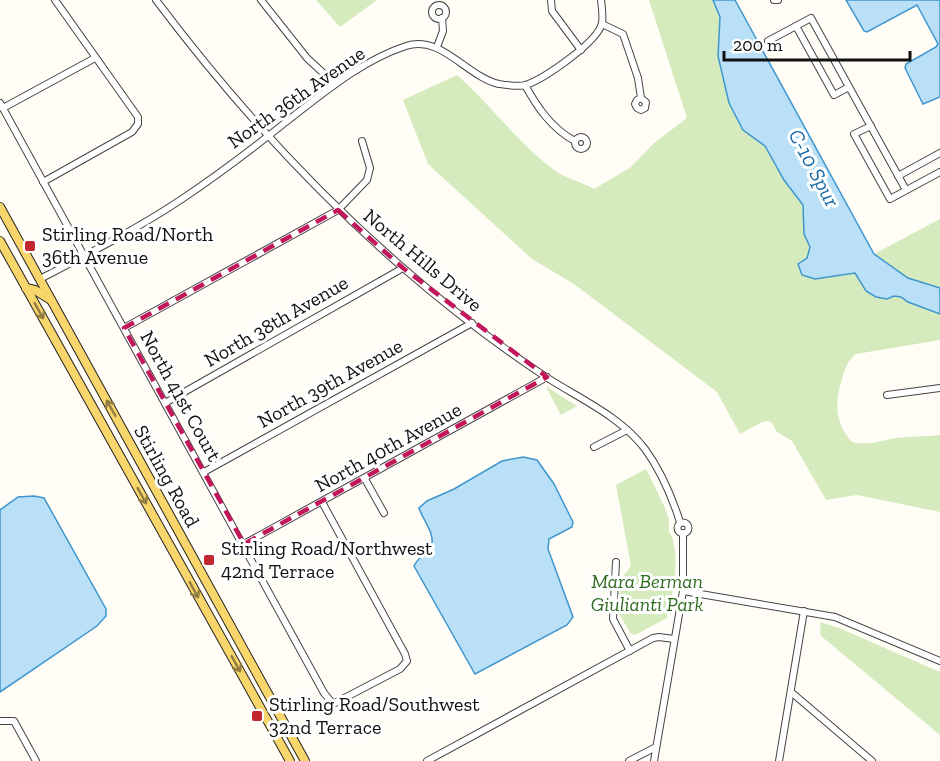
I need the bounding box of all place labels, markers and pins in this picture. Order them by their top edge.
place label: Stirling Road/North 36th Avenue [42,222,214,269]
marker: Stirling Road/North 36th Avenue [23,239,37,253]
place label: Stirling Road/Northwest 42nd Terrace [221,536,433,583]
marker: Stirling Road/Northwest 42nd Terrace [202,553,216,567]
place label: Stirling Road/Southwest 32nd Terrace [269,692,480,739]
marker: Stirling Road/Southwest 32nd Terrace [250,709,264,723]

